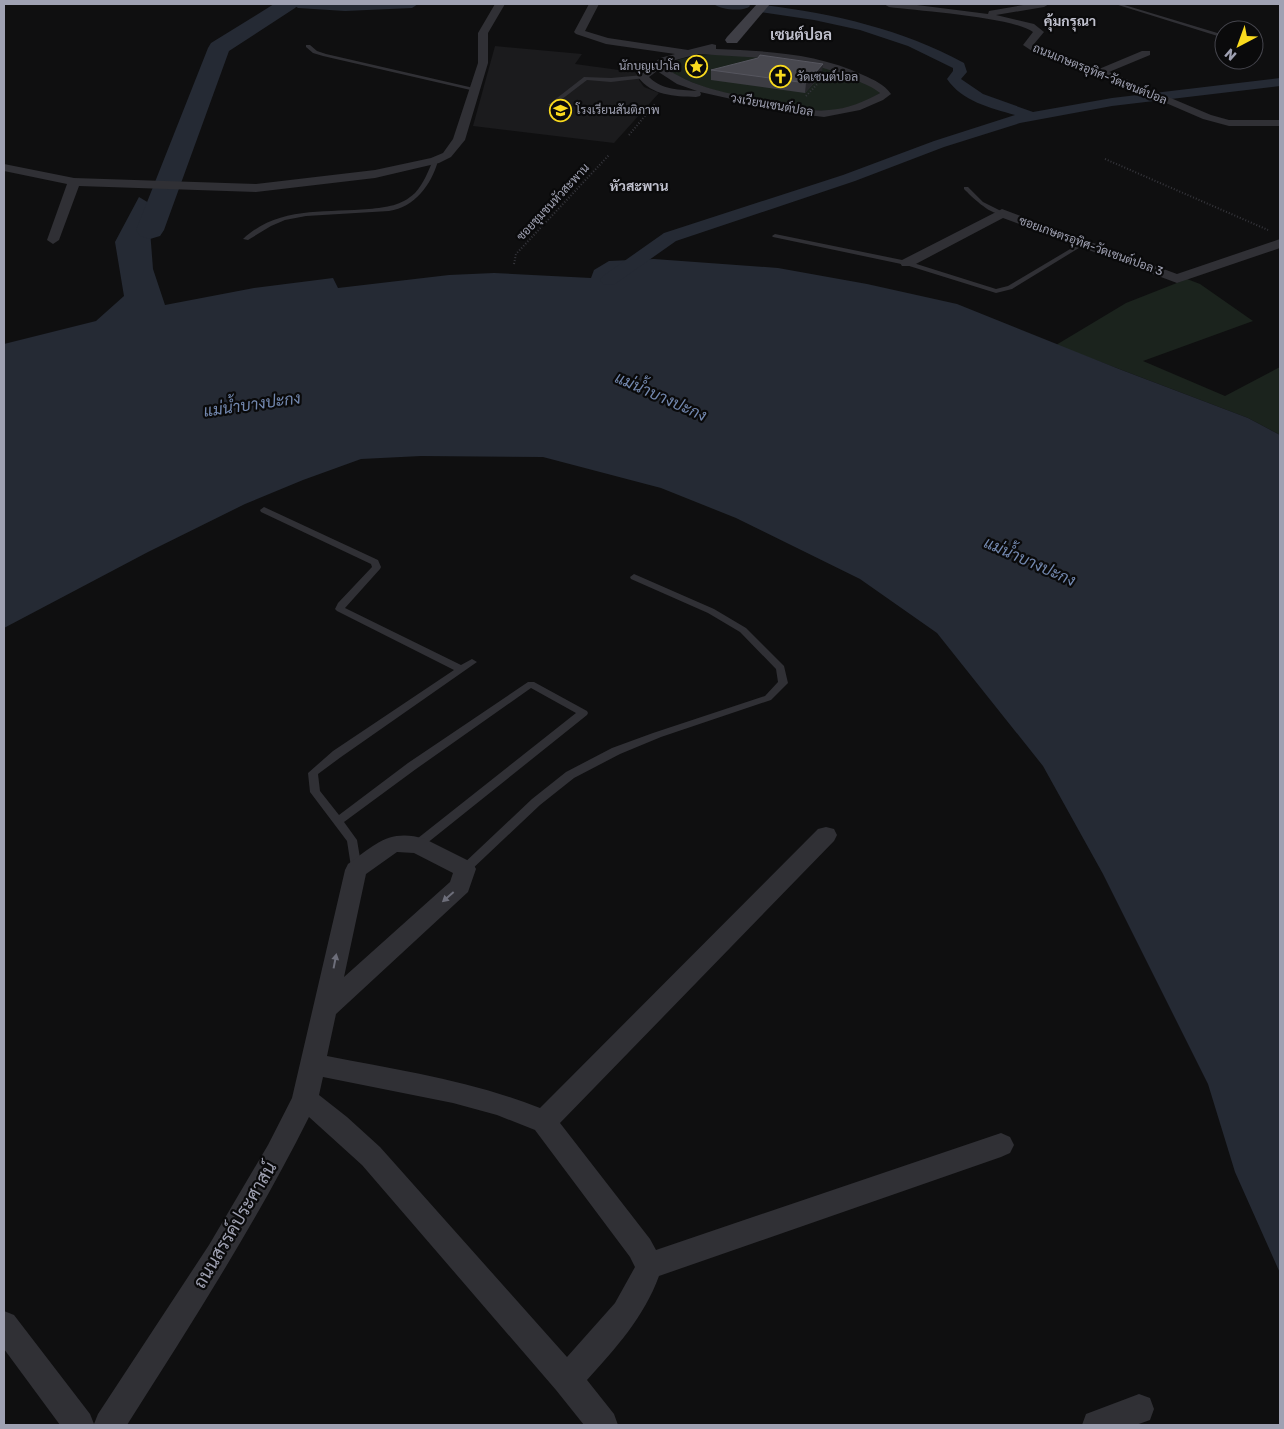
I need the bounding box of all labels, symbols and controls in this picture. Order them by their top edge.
district label: คุ้มกรุณา [1044,13,1096,32]
north arrow [1214,20,1264,70]
district label: เซนต์ปอล [770,25,832,44]
street label: ถนนเกษตรอุทิศ-วัดเซนต์ปอล [1030,40,1169,109]
text: N [1221,45,1240,64]
place icon: นักบุญเปาโล [684,54,708,78]
place label: นักบุญเปาโล [619,58,680,75]
church icon: วัดเซนต์ปอล [769,65,793,89]
place label: วัดเซนต์ปอล [797,69,858,84]
street label: วงเวียนเซนต์ปอล [729,90,815,119]
school or university icon: โรงเรียนสันติภาพ [548,98,572,122]
place label: โรงเรียนสันติภาพ [575,102,660,117]
street label: ซอยชุมชนหัวสะพาน [514,160,594,245]
district label: หัวสะพาน [609,178,669,195]
street label: ซอยเกษตรอุทิศ-วัดเซนต์ปอล 3 [1016,212,1165,281]
water label: แม่น้ำบางปะกง [612,363,711,425]
water label: แม่น้ำบางปะกง [202,383,302,421]
water label: แม่น้ำบางปะกง [981,528,1080,590]
one-way arrow [443,891,455,903]
one-way arrow [332,952,340,968]
street label: ถนนสรรค์ประศาสน์ [187,1157,281,1292]

